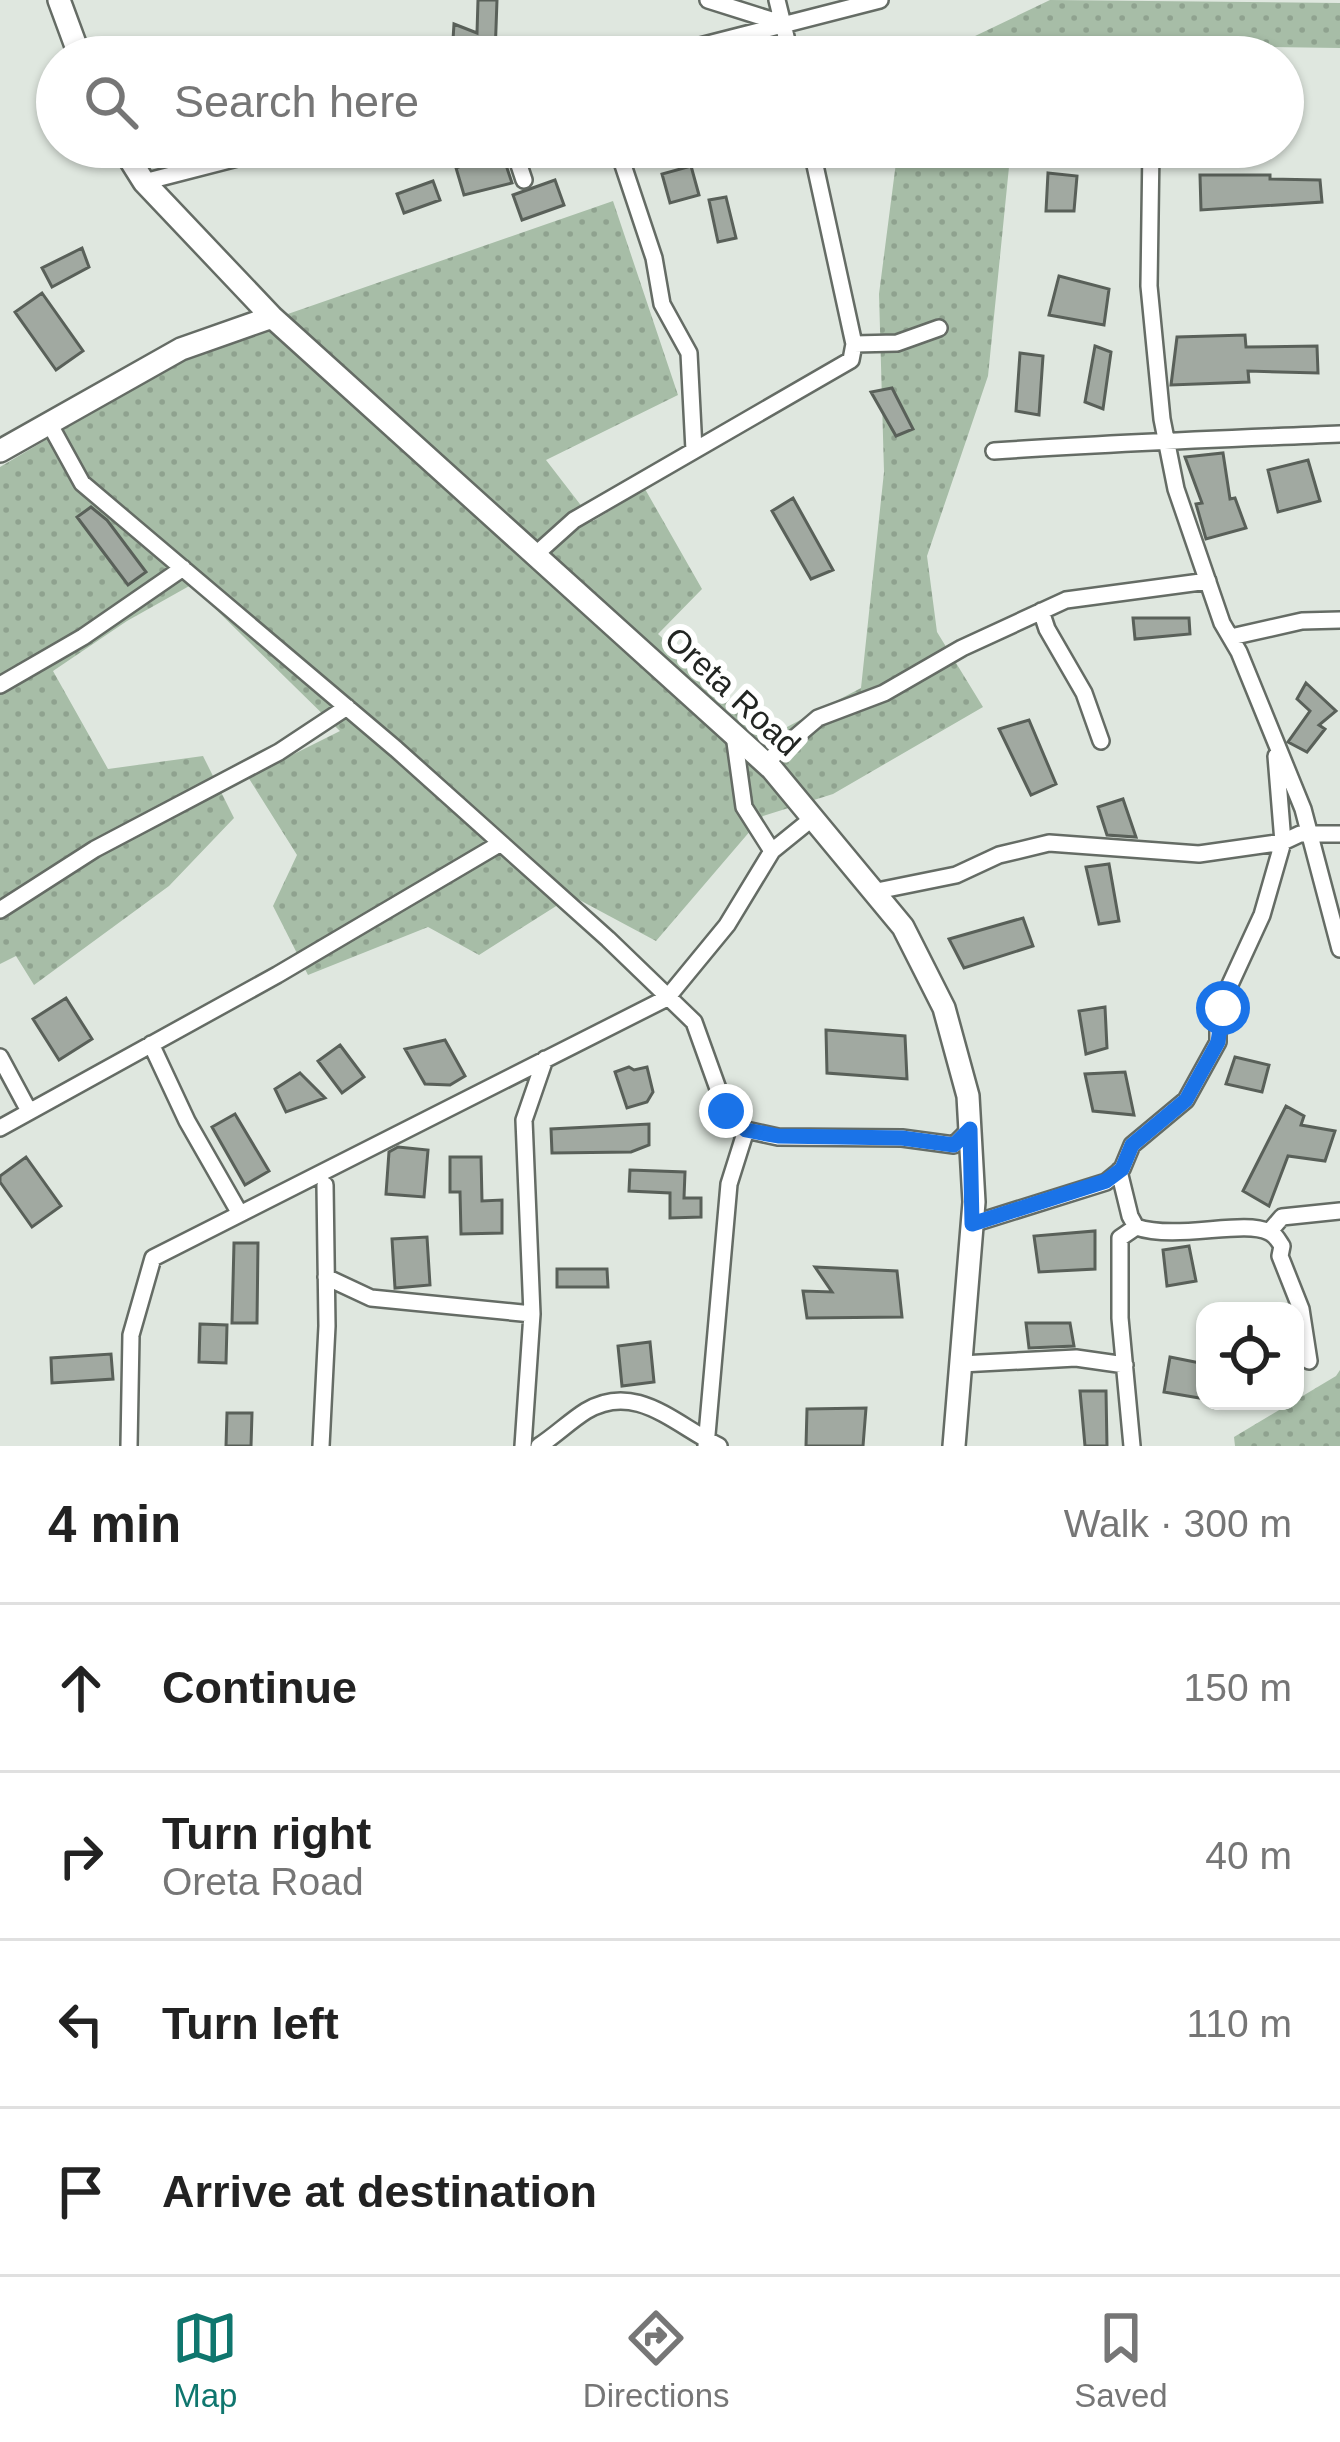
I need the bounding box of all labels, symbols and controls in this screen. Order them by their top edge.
search box [36,36,1304,168]
icon: search [78,69,144,135]
text: Search here [174,76,419,127]
street label: Oreta Road [658,620,808,763]
route start [1196,981,1250,1035]
route end [699,1084,753,1138]
map controls [1196,1302,1304,1410]
button: locate [1196,1302,1304,1410]
text: 4 min [48,1496,181,1553]
text: Walk · 300 m [1064,1502,1292,1545]
icon: ahead [48,1655,114,1721]
text: Continue [162,1662,357,1713]
text: 150 m [1184,1666,1292,1709]
text: Turn right [162,1808,371,1859]
icon: right [48,1823,114,1889]
text: 40 m [1205,1834,1292,1877]
text: Oreta Road [162,1860,364,1903]
icon: left [48,1991,114,2057]
text: Turn left [162,1998,339,2049]
text: 110 m [1187,2002,1292,2045]
icon: arrive [48,2159,114,2225]
text: Arrive at destination [162,2166,597,2217]
tab: Map [172,2305,238,2415]
tab: Directions [583,2305,730,2415]
tab: Saved [1074,2305,1168,2415]

